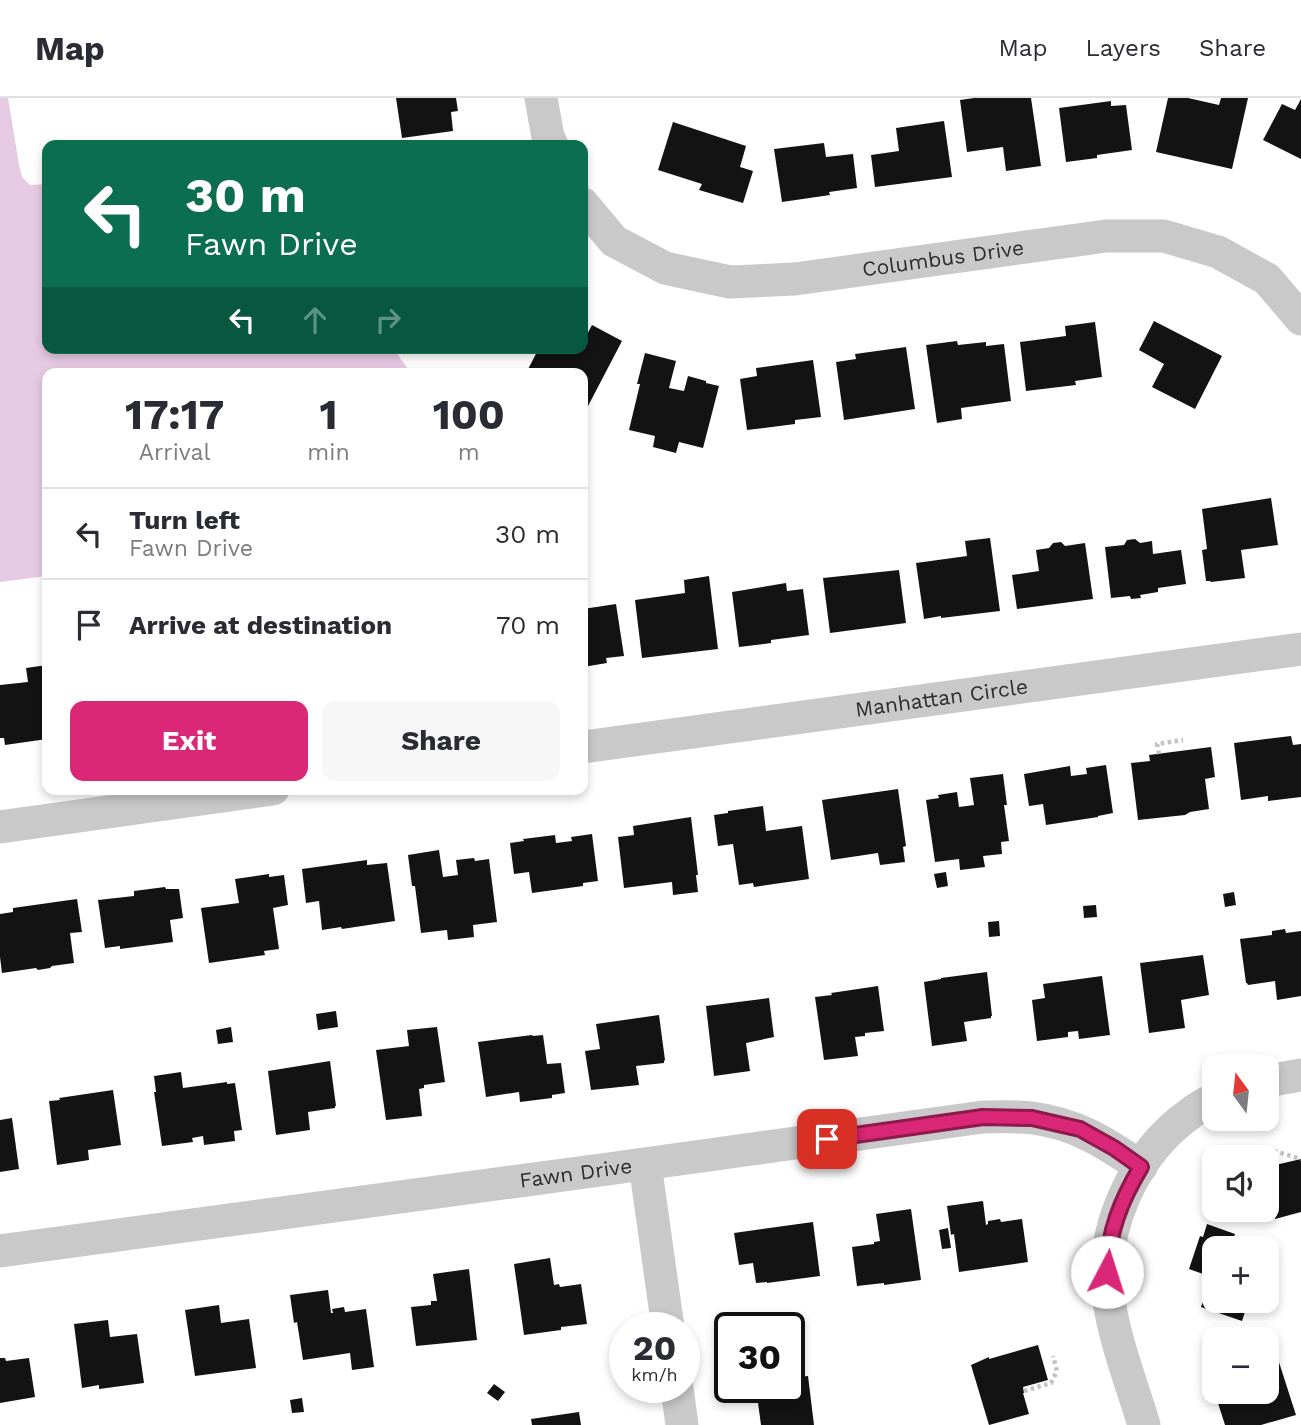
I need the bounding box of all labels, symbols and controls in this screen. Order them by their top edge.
text: Map [35,29,105,68]
text: Map [999,34,1047,62]
text: Layers [1085,34,1161,62]
text: Share [1199,34,1266,62]
text: 30 m [185,166,306,224]
icon: left [70,168,161,259]
text: Fawn Drive [185,225,358,263]
street label: Columbus Drive [860,234,1025,282]
icon: left [223,301,261,339]
icon: ahead [296,301,334,339]
icon: right [369,301,407,339]
text: 17:17 [125,390,224,439]
text: 1 [319,390,338,439]
text: 100 [433,390,505,439]
text: Arrival [139,439,211,466]
text: min [307,439,350,466]
text: m [458,439,480,466]
text: Turn left [129,505,240,535]
icon: left [70,515,108,553]
text: 30 m [495,519,560,549]
text: Fawn Drive [129,535,253,562]
icon: arrive [70,606,108,644]
text: Arrive at destination [129,610,392,640]
text: 70 m [496,610,560,640]
street label: Manhattan Circle [854,673,1030,722]
button: Exit [70,701,308,781]
button: Share [322,701,560,781]
north arrow [1202,1054,1279,1130]
map controls [1202,1054,1279,1404]
pin [797,1109,857,1169]
icon: arrive [808,1120,846,1158]
button: sound [1202,1145,1279,1222]
street label: Fawn Drive [518,1153,634,1193]
position arrow [1070,1235,1144,1309]
button: + [1202,1236,1279,1313]
speed limit sign: 30 [714,1312,805,1403]
text: 20 [633,1327,676,1369]
button: − [1202,1327,1279,1404]
text: km/h [631,1364,678,1385]

